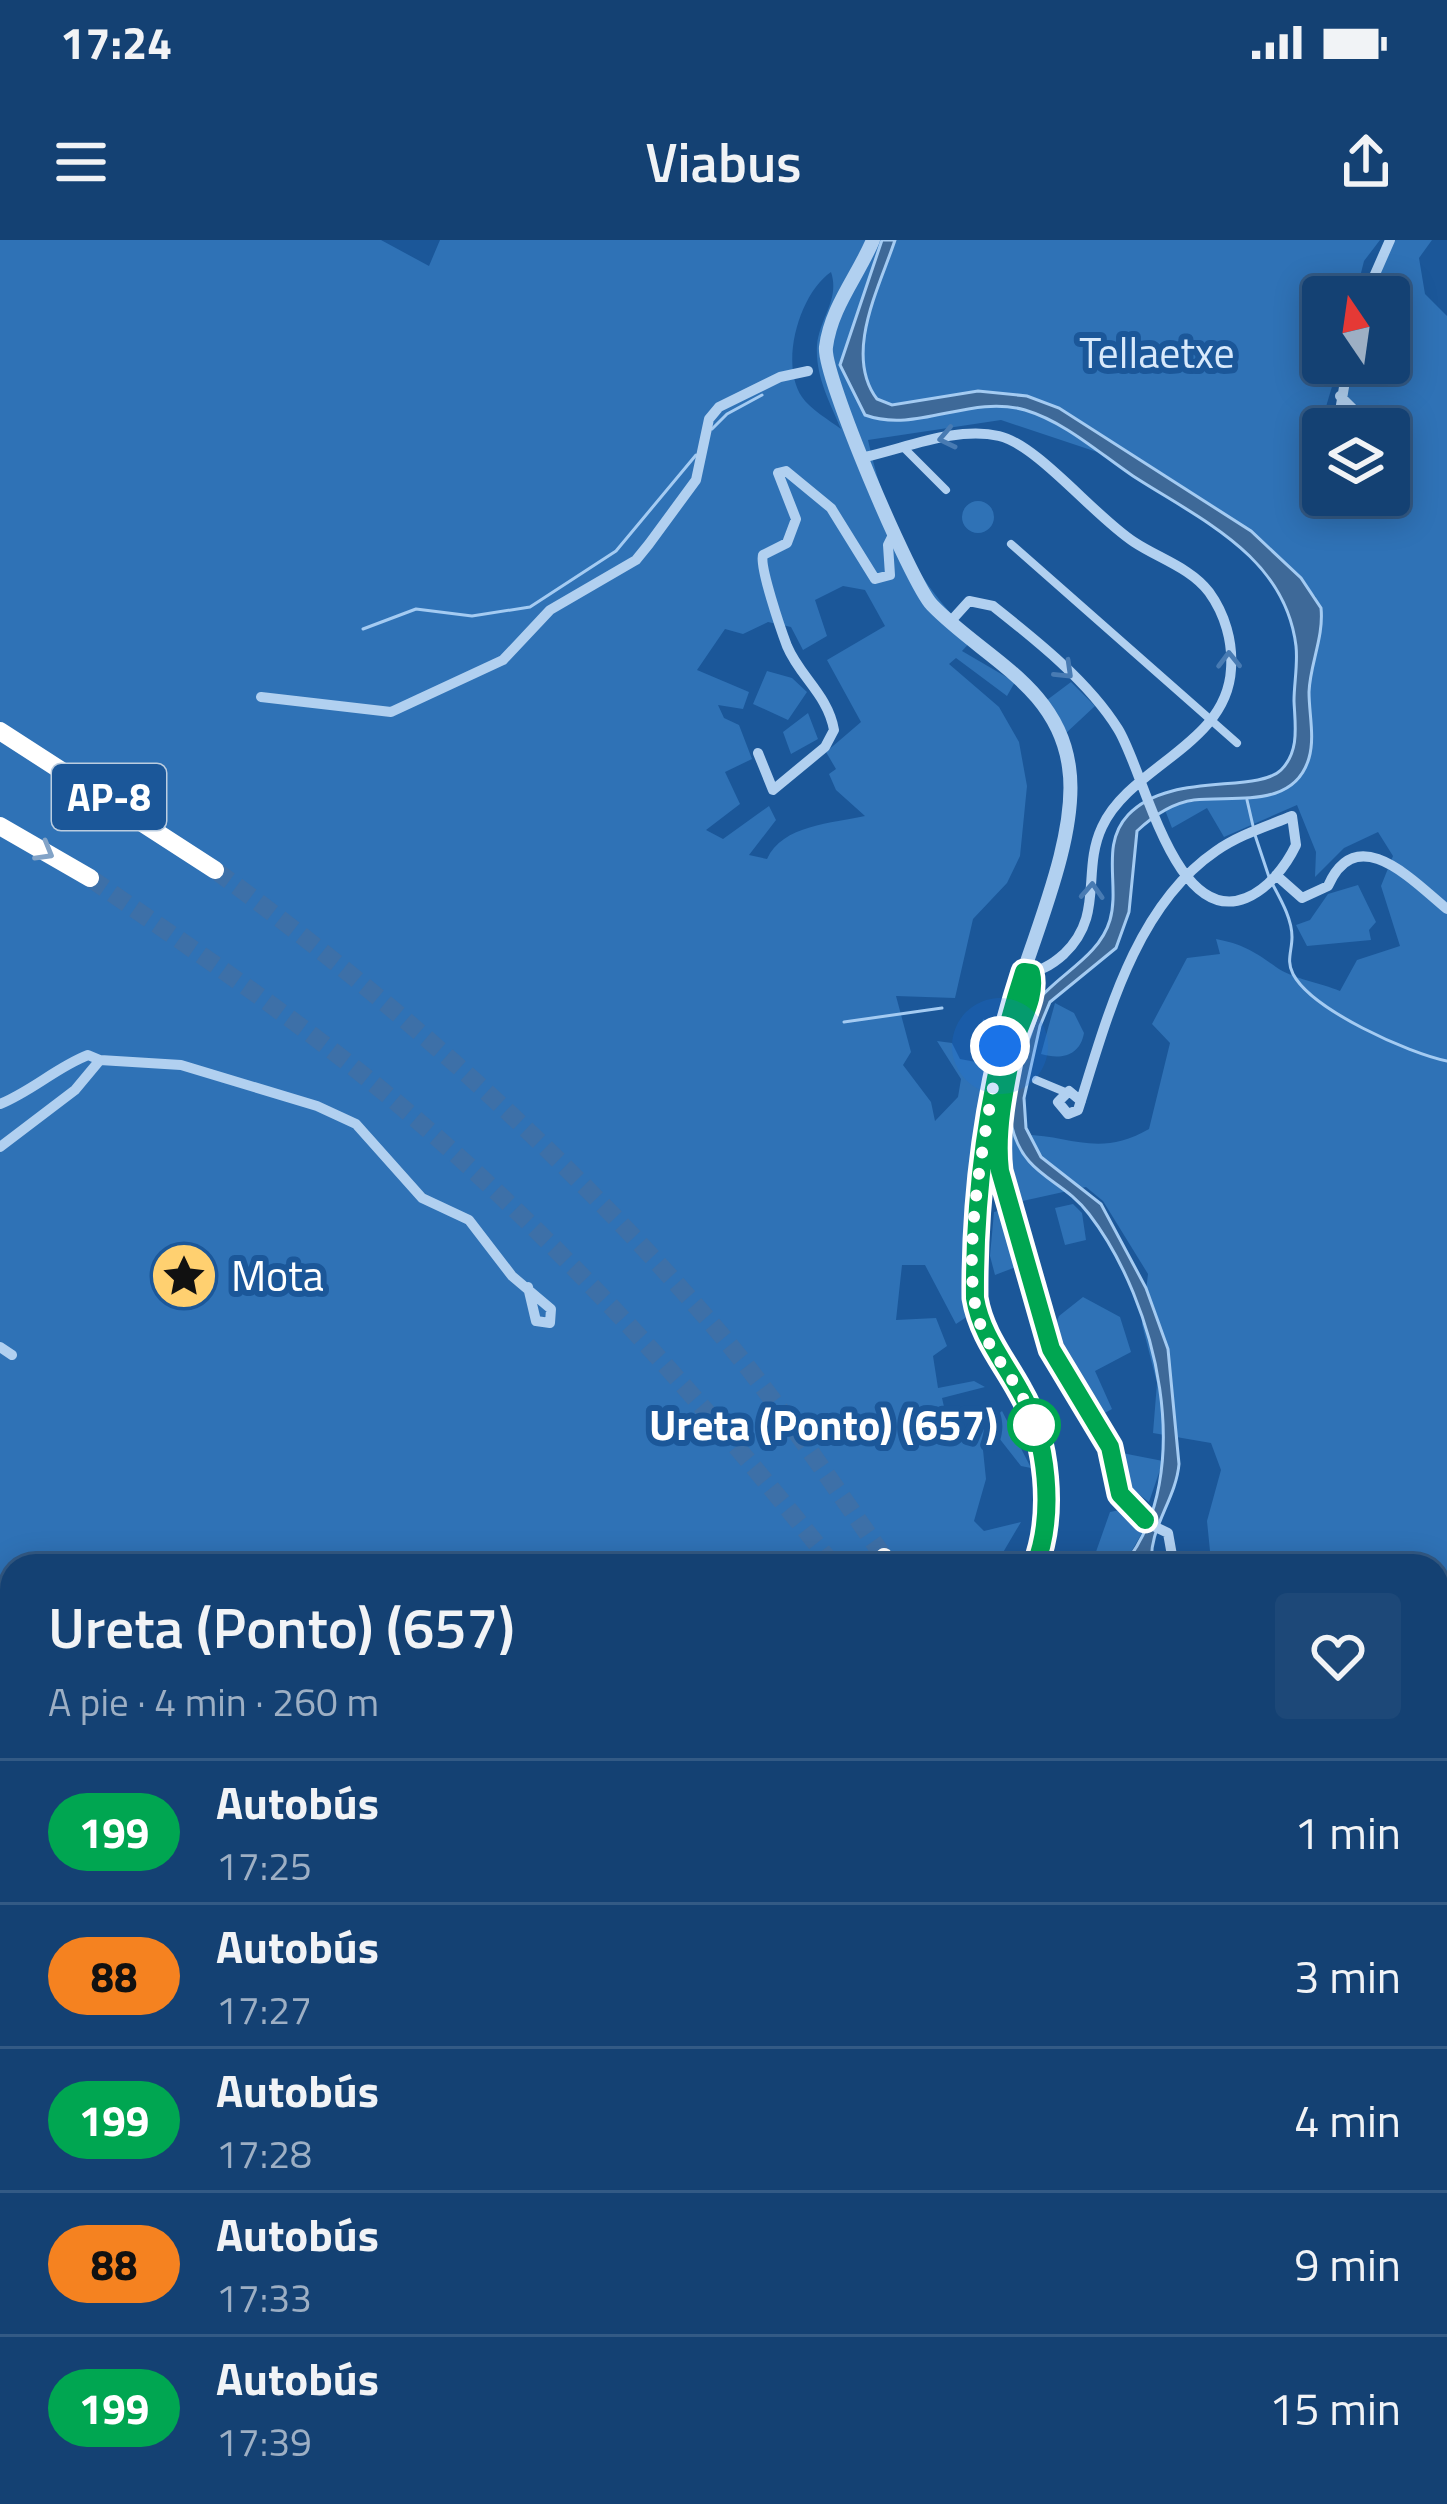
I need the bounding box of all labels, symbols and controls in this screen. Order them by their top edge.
text: 17:24 [60,8,172,76]
text: Viabus [645,121,802,203]
icon: menu [48,129,114,195]
icon: share [1333,129,1399,195]
north arrow [1302,276,1410,384]
map controls [1302,276,1410,516]
park label: Tellaetxe [1079,320,1235,384]
button: layers [1302,408,1410,516]
one-way arrow [937,425,957,450]
one-way arrow [1217,650,1243,669]
one-way arrow [1051,656,1073,678]
road number: AP-8 [52,764,166,830]
one-way arrow [32,837,54,860]
one-way arrow [1079,881,1105,900]
your location [970,1016,1030,1076]
place icon: Mota [149,1241,219,1311]
place label: Mota [231,1243,324,1307]
place label: Ureta (Ponto) (657) [649,1392,998,1456]
marker: Ureta (Ponto) (657) [1009,1400,1059,1450]
text: Ureta (Ponto) (657) [48,1583,515,1670]
button: heart [1275,1593,1401,1719]
text: A pie · 4 min · 260 m [48,1672,379,1731]
text: Autobús [216,1768,379,1836]
text: 1 min [1294,1798,1401,1866]
text: 199 [79,1800,149,1864]
text: 17:25 [216,1836,312,1895]
text: Autobús [216,1912,379,1980]
text: 3 min [1294,1942,1401,2010]
text: 88 [90,1944,138,2008]
text: 17:27 [216,1980,312,2039]
text: Autobús [216,2056,379,2124]
text: 4 min [1294,2086,1401,2154]
text: 199 [79,2088,149,2152]
text: 17:28 [216,2124,312,2183]
text: Autobús [216,2200,379,2268]
text: 9 min [1294,2230,1401,2298]
text: 88 [90,2232,138,2296]
text: 17:33 [216,2268,312,2327]
text: Autobús [216,2344,379,2412]
text: 15 min [1269,2374,1401,2442]
text: 199 [79,2376,149,2440]
text: 17:39 [216,2412,312,2471]

